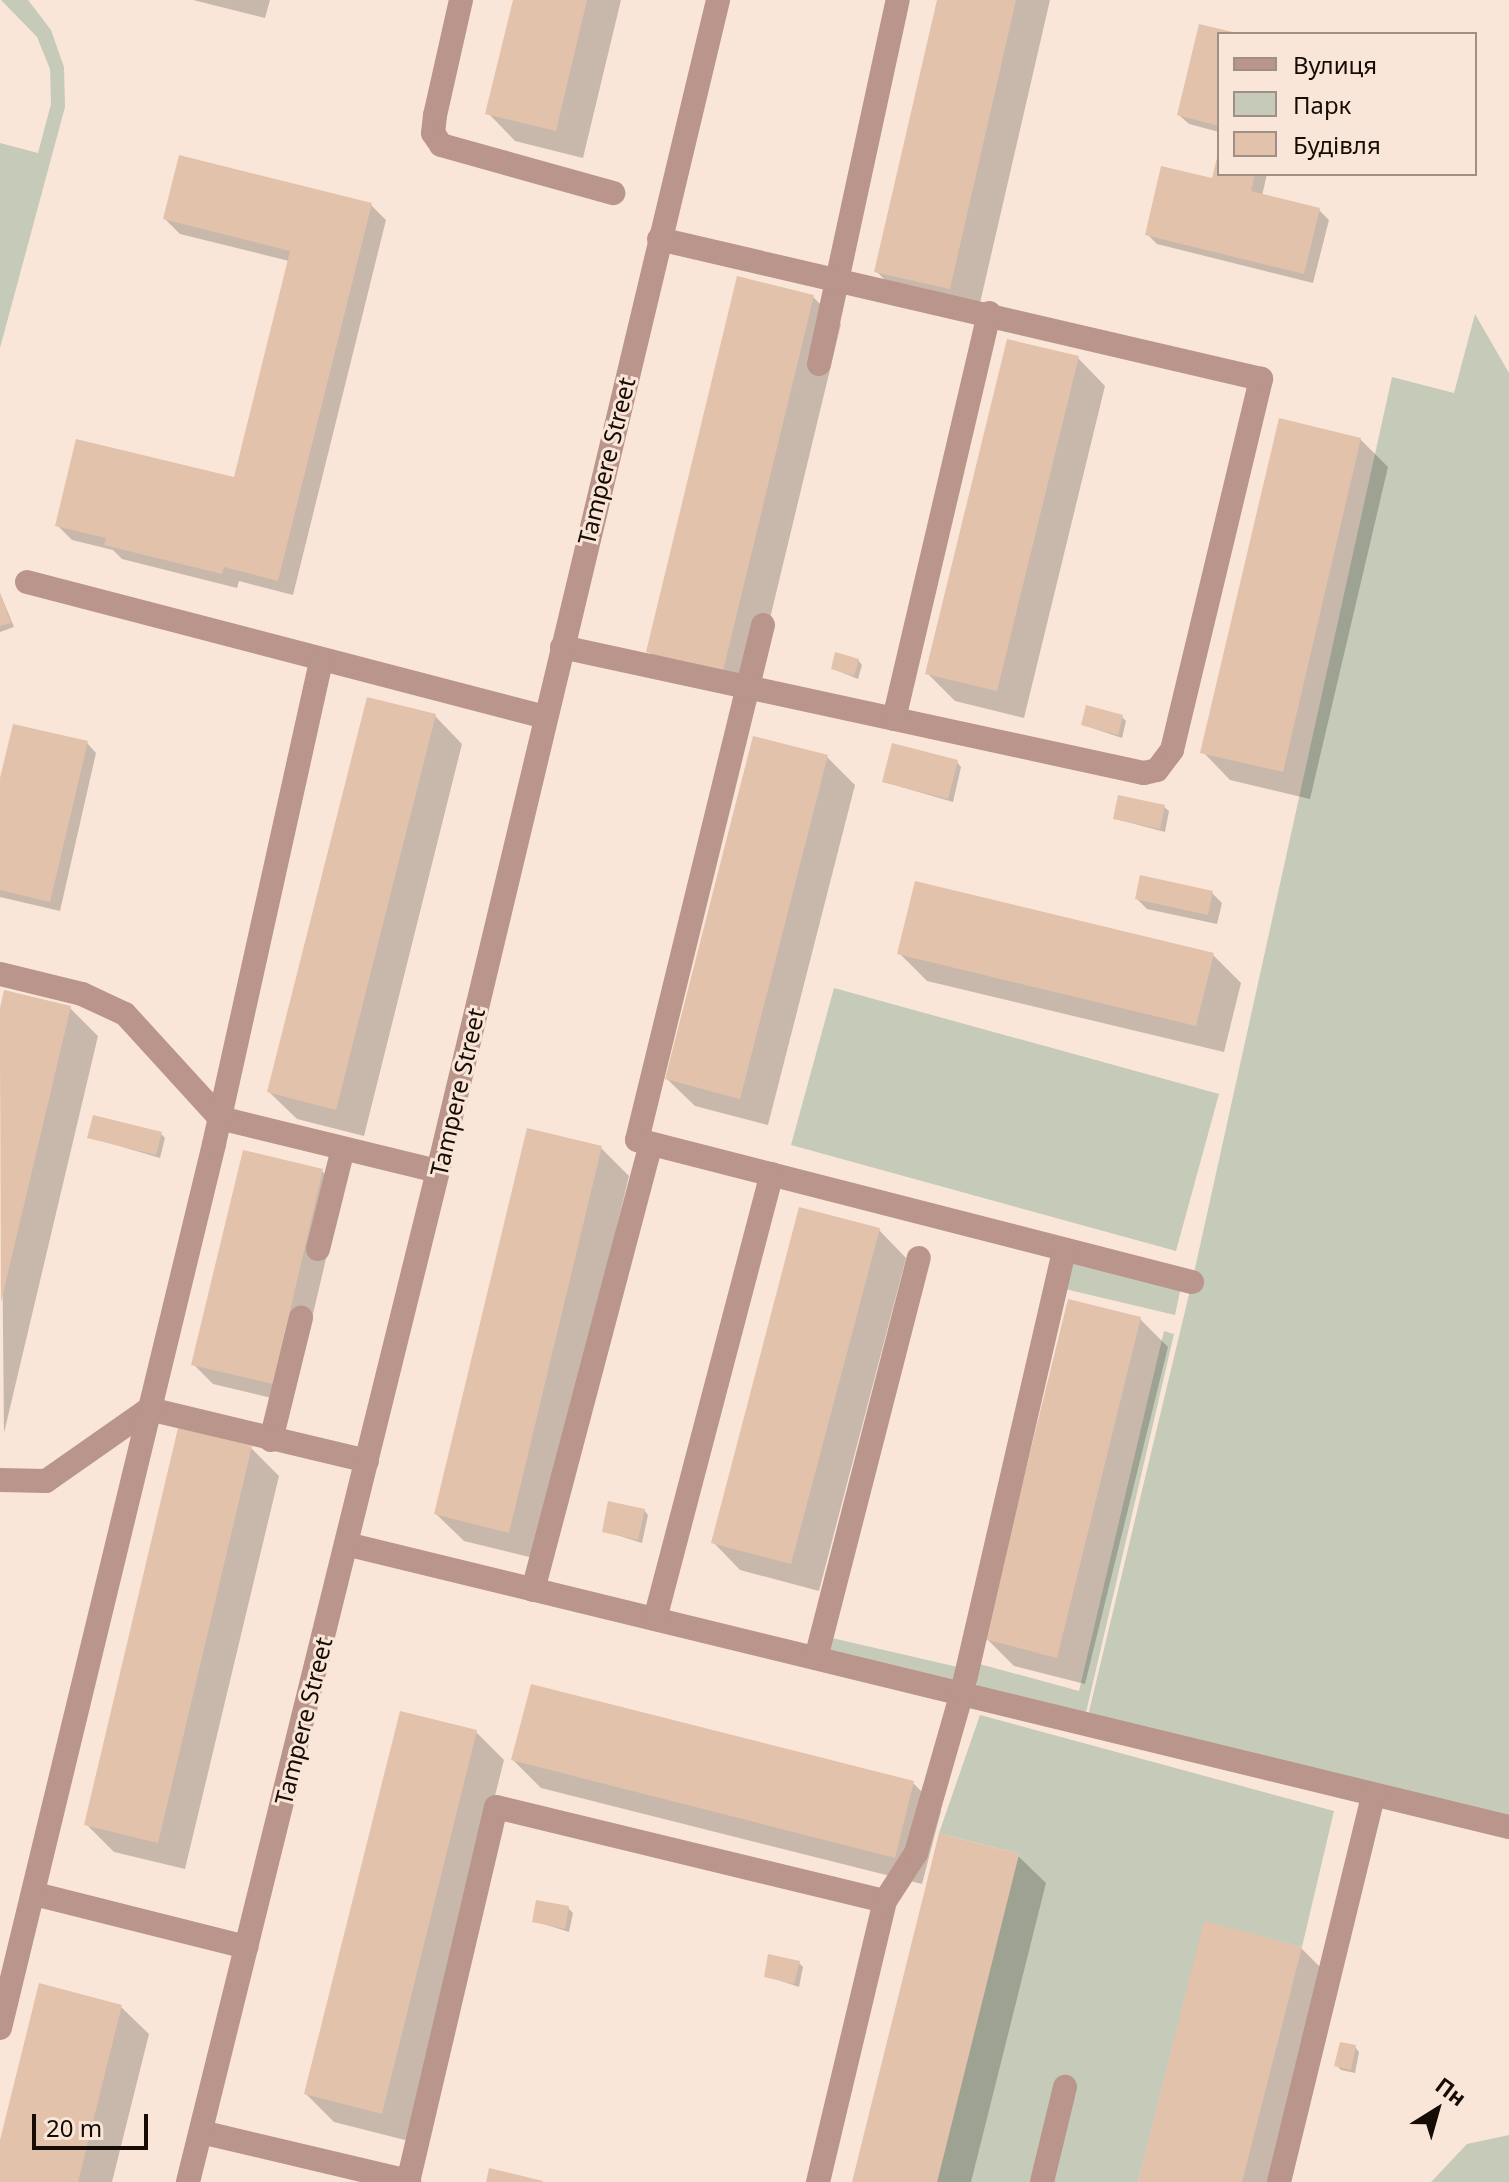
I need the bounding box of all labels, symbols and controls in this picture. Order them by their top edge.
legend [1217,32,1477,176]
text: Вулиця [1293,48,1377,81]
text: Парк [1293,88,1351,121]
text: Будівля [1293,128,1381,161]
street label: Tampere Street [571,374,641,548]
street label: Tampere Street [424,1005,490,1179]
street label: Tampere Street [268,1634,338,1808]
text: Пн [1430,2069,1473,2112]
north arrow [1397,2070,1477,2150]
scale bar [36,2098,152,2148]
text: 20 m [46,2111,102,2144]

